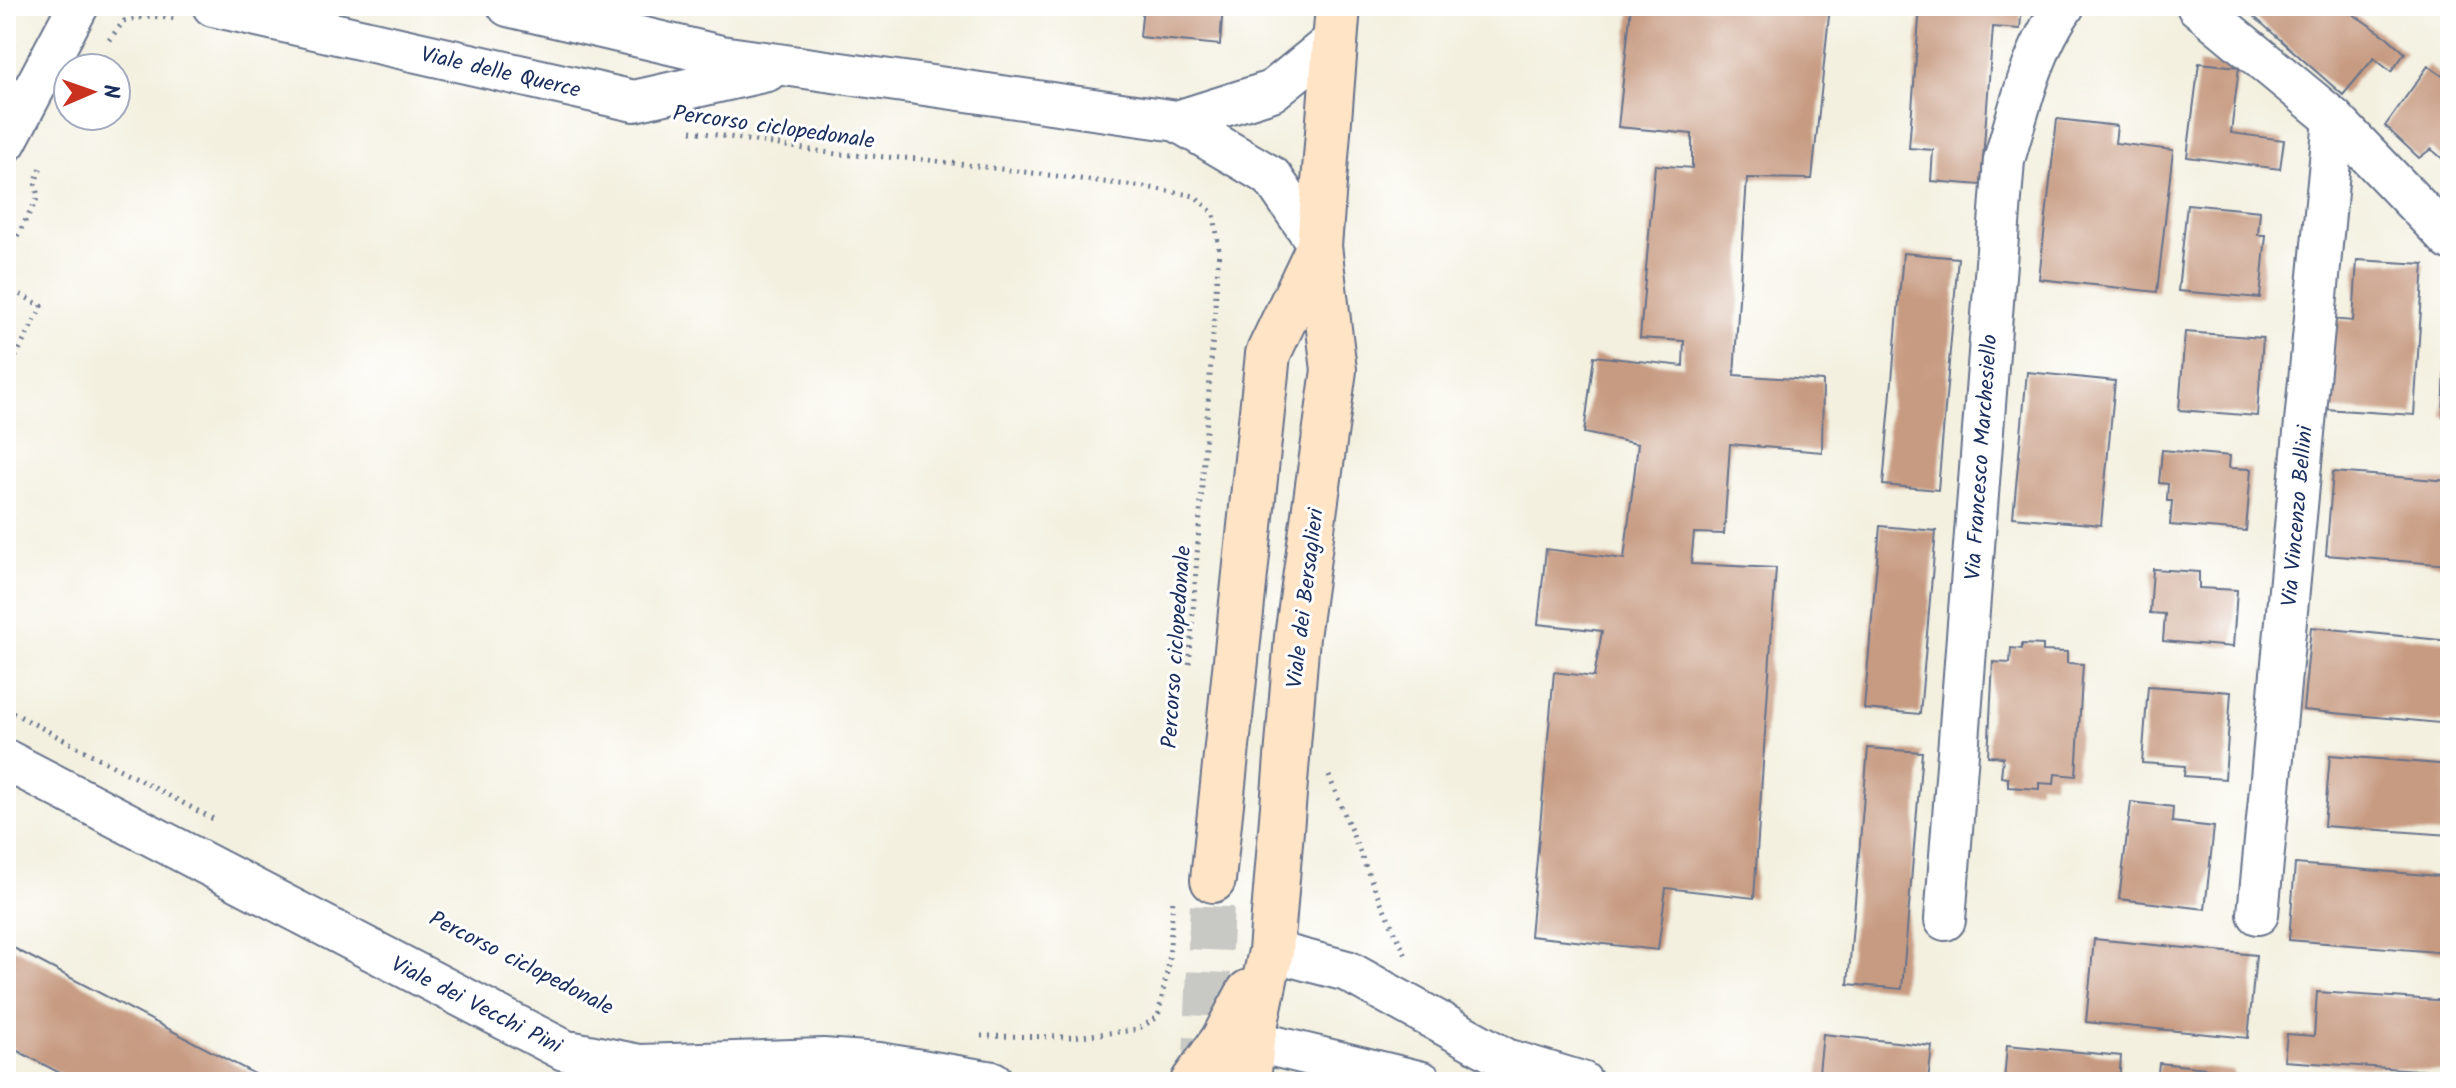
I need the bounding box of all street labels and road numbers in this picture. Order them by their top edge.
street label: Viale delle Querce [417,38,584,109]
street label: Percorso ciclopedonale [671,97,877,160]
street label: Via Francesco Marchesiello [1956,333,2009,581]
street label: Via Vincenzo Bellini [2273,424,2324,608]
street label: Viale dei Bersaglieri [1278,506,1335,690]
street label: Percorso ciclopedonale [1153,545,1202,750]
street label: Percorso ciclopedonale [422,903,619,1026]
street label: Viale dei Vecchi Pini [384,948,568,1065]

